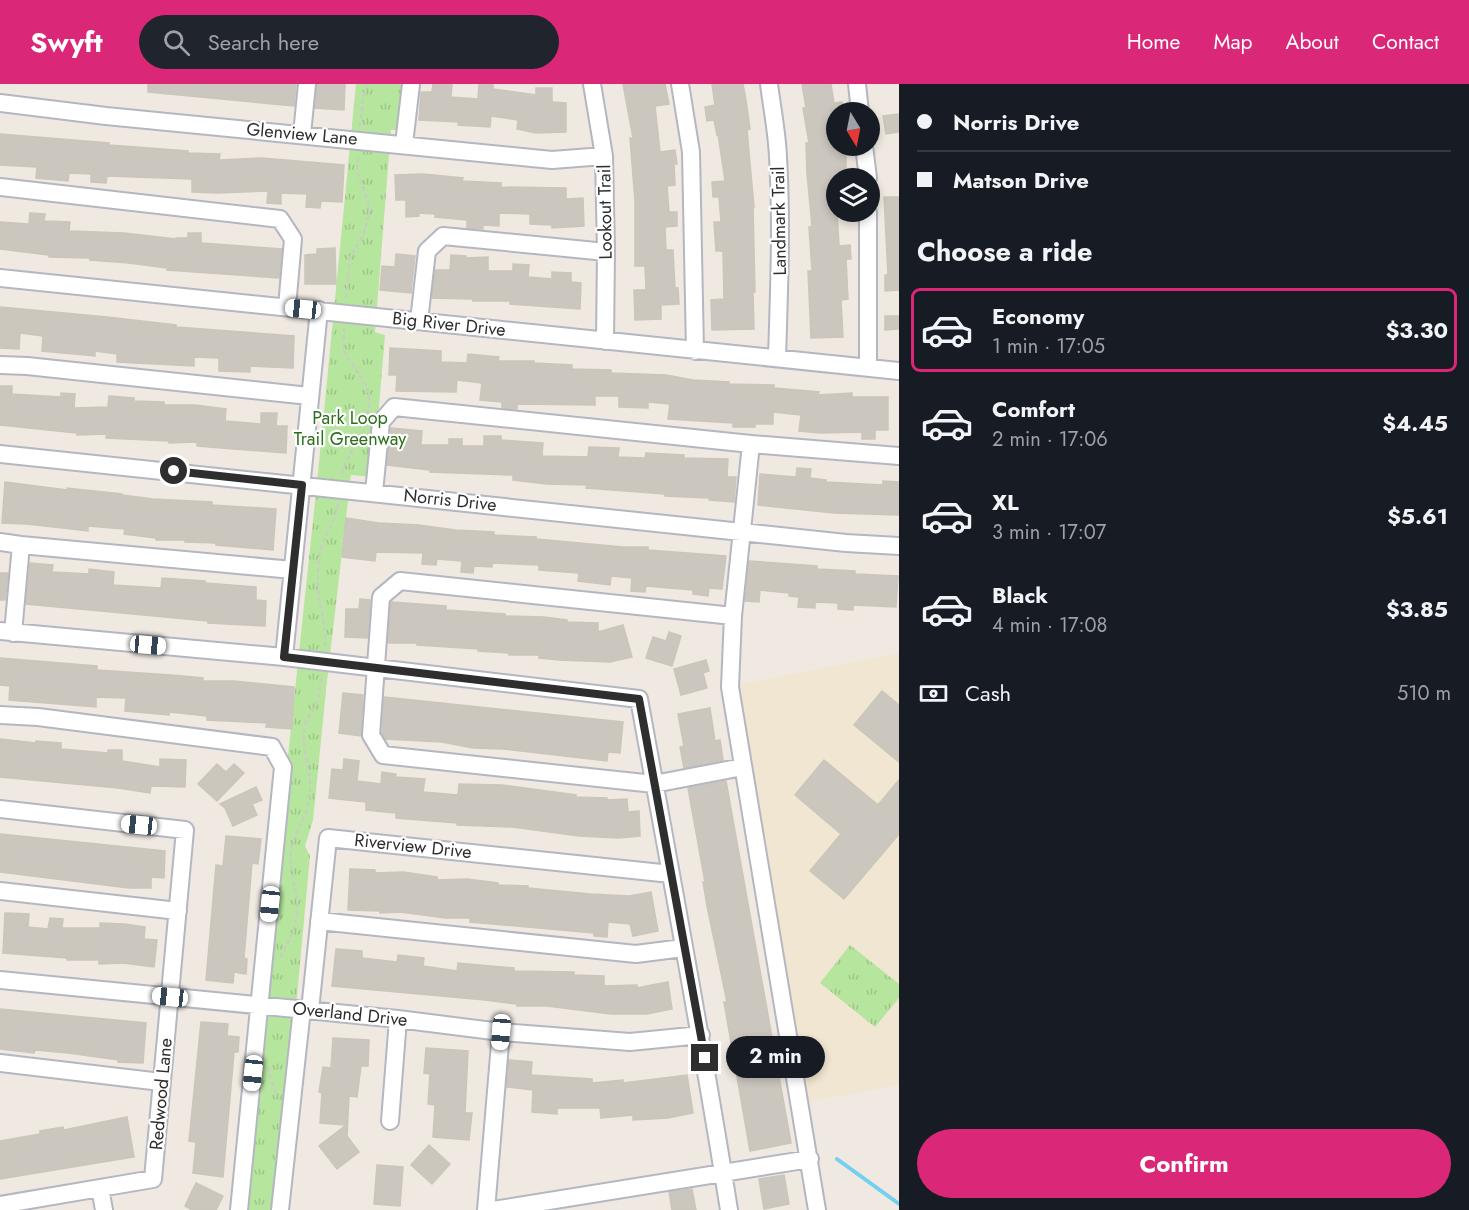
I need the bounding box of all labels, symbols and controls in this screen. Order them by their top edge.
search box [139,15,559,69]
text: Swyft [30,22,103,63]
icon: search [160,26,193,59]
text: Search here [208,26,319,58]
text: Home [1127,27,1180,57]
text: Map [1213,27,1253,57]
text: About [1286,27,1339,57]
text: Contact [1372,27,1439,57]
north arrow [826,102,880,156]
map controls [826,102,880,222]
text: Norris Drive [953,106,1079,138]
street label: Glenview Lane [245,116,359,152]
street label: Lookout Trail [591,164,619,260]
text: Matson Drive [953,164,1089,196]
street label: Landmark Trail [765,166,793,276]
button: layers [826,168,880,222]
text: Choose a ride [917,232,1092,271]
car [284,298,322,320]
text: Economy [992,300,1084,332]
icon: car [920,303,974,357]
street label: Big River Drive [391,305,507,343]
text: $3.30 [1386,314,1448,346]
text: 1 min · 17:05 [992,332,1105,361]
text: Comfort [992,393,1075,425]
icon: car [920,396,974,450]
park label: Park Loop Trail Greenway [294,405,406,452]
text: $4.45 [1382,407,1448,439]
text: 2 min · 17:06 [992,425,1108,454]
route start [160,457,187,484]
street label: Norris Drive [402,482,498,518]
text: XL [992,486,1019,518]
icon: car [920,489,974,543]
text: $5.61 [1387,500,1448,532]
text: 3 min · 17:07 [992,518,1106,547]
text: Black [992,579,1048,611]
icon: car [920,582,974,636]
text: $3.85 [1386,593,1448,625]
text: 4 min · 17:08 [992,611,1107,640]
car [129,634,167,656]
icon: cash [917,677,950,710]
text: Cash [965,677,1011,709]
text: 510 m [1397,679,1451,708]
car [120,814,158,836]
street label: Riverview Drive [353,827,473,865]
car [259,885,281,923]
car [151,986,189,1008]
street label: Overland Drive [291,995,409,1033]
car [490,1013,512,1051]
street label: Redwood Lane [143,1037,179,1151]
callout: 2 min [726,1037,825,1079]
text: 2 min [749,1042,802,1071]
route end [691,1044,718,1071]
car [242,1054,264,1092]
button: Confirm [917,1129,1451,1198]

